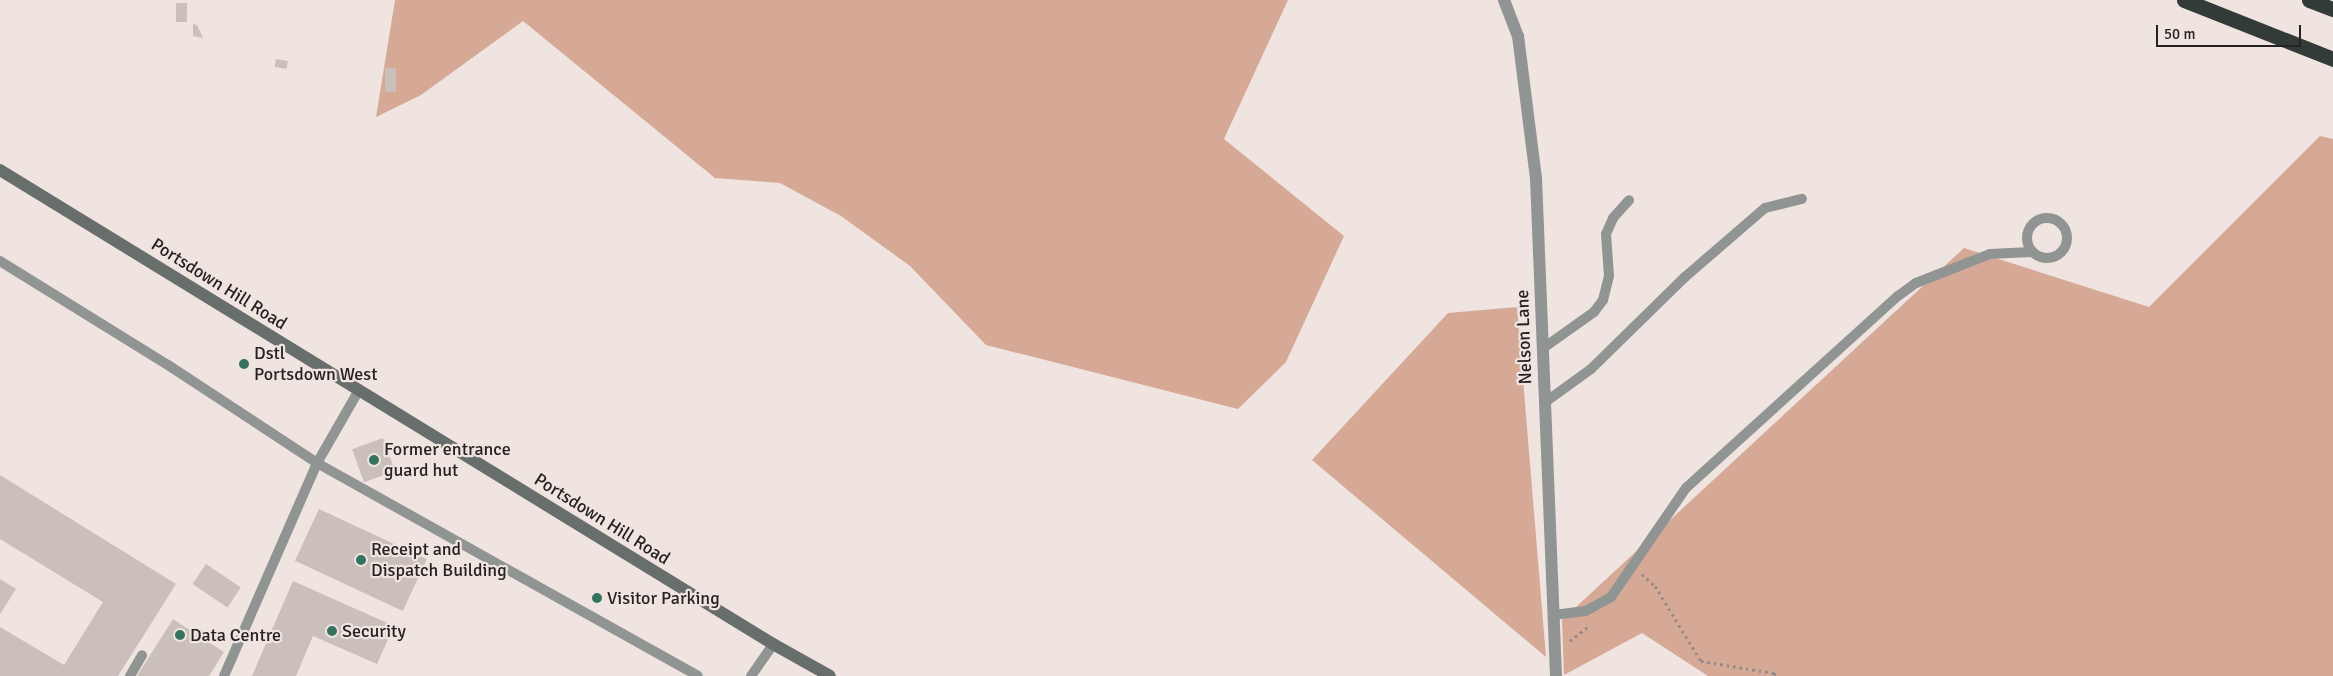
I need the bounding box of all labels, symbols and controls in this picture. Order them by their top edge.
scale bar [2158,15,2303,47]
text: 50 m [2164,25,2195,43]
street label: Portsdown Hill Road [147,234,291,334]
street label: Nelson Lane [1512,289,1536,385]
place label: Dstl Portsdown West [254,343,378,386]
marker: Dstl Portsdown West [238,358,250,370]
place label: Former entrance guard hut [384,439,511,482]
marker: Former entrance guard hut [368,454,380,466]
street label: Portsdown Hill Road [530,469,674,569]
place label: Receipt and Dispatch Building [371,539,507,582]
marker: Receipt and Dispatch Building [355,554,367,566]
place label: Visitor Parking [607,587,720,609]
marker: Visitor Parking [591,592,603,604]
place label: Security [342,620,406,642]
place label: Data Centre [190,624,281,646]
marker: Security [326,625,338,637]
marker: Data Centre [174,629,186,641]

